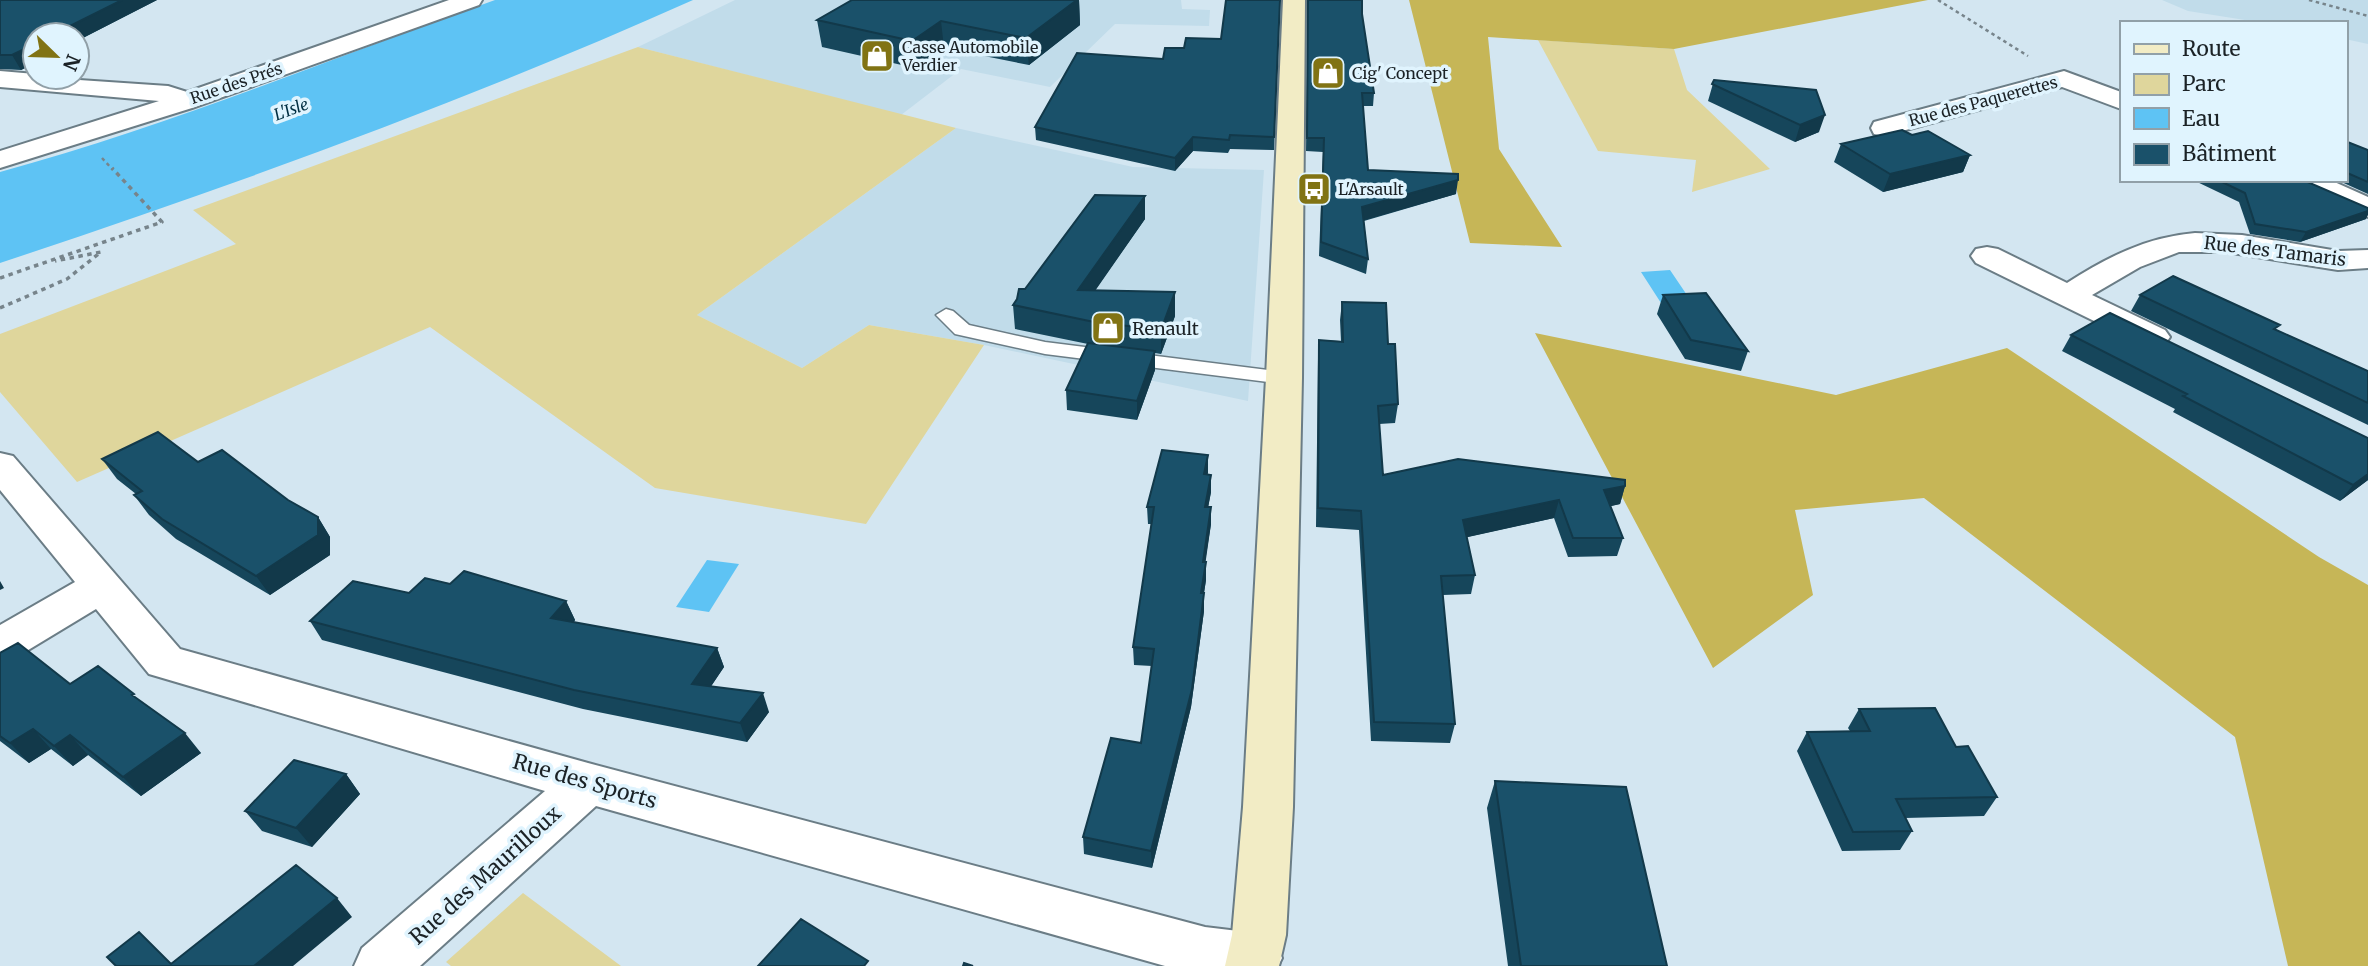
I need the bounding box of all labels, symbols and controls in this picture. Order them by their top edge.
north arrow [21,21,91,91]
legend [2120,21,2347,182]
text: Route [2182,35,2240,62]
shop icon: Casse Automobile Verdier [858,37,896,75]
place label: Casse Automobile Verdier [901,37,1038,75]
text: N [58,51,86,74]
shop icon: Cig' Concept [1309,54,1347,92]
street label: Rue des Prés [187,58,285,108]
place label: Cig' Concept [1352,63,1449,83]
text: Parc [2182,70,2226,97]
street label: Rue des Paquerettes [1906,71,2060,130]
water label: L'Isle [271,94,311,124]
text: Eau [2182,105,2220,132]
text: Bâtiment [2182,140,2276,167]
bus stop icon: L'Arsault [1295,170,1333,208]
place label: L'Arsault [1338,179,1405,199]
street label: Rue des Tamaris [2203,231,2348,271]
shop icon: Renault [1089,309,1127,347]
place label: Renault [1132,317,1199,340]
street label: Rue des Sports [510,748,660,814]
street label: Rue des Maurilloux [404,800,567,950]

